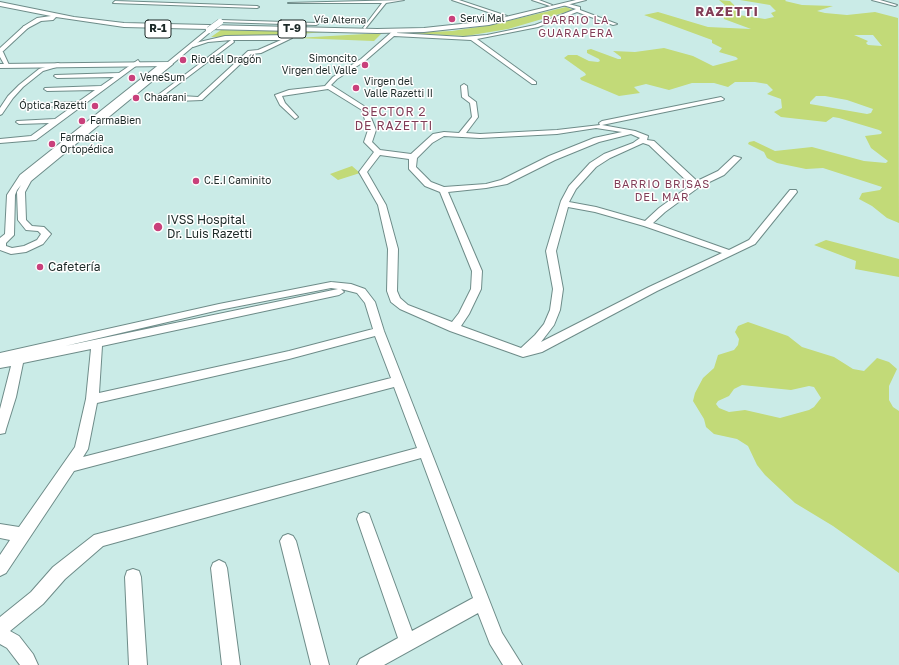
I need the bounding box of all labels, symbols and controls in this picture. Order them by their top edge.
district label: RAZETTI [695,4,759,20]
place label: Servi Mal [460,13,505,25]
street label: Vía Alterna [314,14,366,26]
marker: Servi Mal [447,14,457,24]
district label: BARRIO LA GUARAPERA [538,14,614,40]
road number: R-1 [145,20,171,38]
road number: T-9 [278,20,306,38]
place label: Simoncito Virgen del Valle [282,53,357,76]
place label: Rio del Dragón [191,54,261,66]
marker: Rio del Dragón [178,55,188,65]
marker: Simoncito Virgen del Valle [360,60,370,70]
place label: VeneSum [140,72,185,84]
marker: VeneSum [127,73,137,83]
place label: Virgen del Valle Razetti II [364,76,433,100]
marker: Virgen del Valle Razetti II [351,83,361,93]
place label: Chaarani [144,92,187,104]
marker: Chaarani [131,93,141,103]
place label: Óptica Razetti [19,100,87,112]
marker: Óptica Razetti [90,101,100,111]
district label: SECTOR 2 DE RAZETTI [355,105,433,133]
place label: FarmaBien [90,115,141,127]
marker: FarmaBien [77,116,87,126]
place label: Farmacia Ortopédica [60,132,113,156]
marker: Farmacia Ortopédica [47,139,57,149]
place label: C.E.I Caminito [204,175,271,187]
marker: C.E.I Caminito [191,176,201,186]
district label: BARRIO BRISAS DEL MAR [614,178,710,204]
place label: IVSS Hospital Dr. Luis Razetti [167,213,252,241]
marker: IVSS Hospital Dr. Luis Razetti [152,221,164,233]
place label: Cafetería [48,260,101,274]
marker: Cafetería [35,262,45,272]

